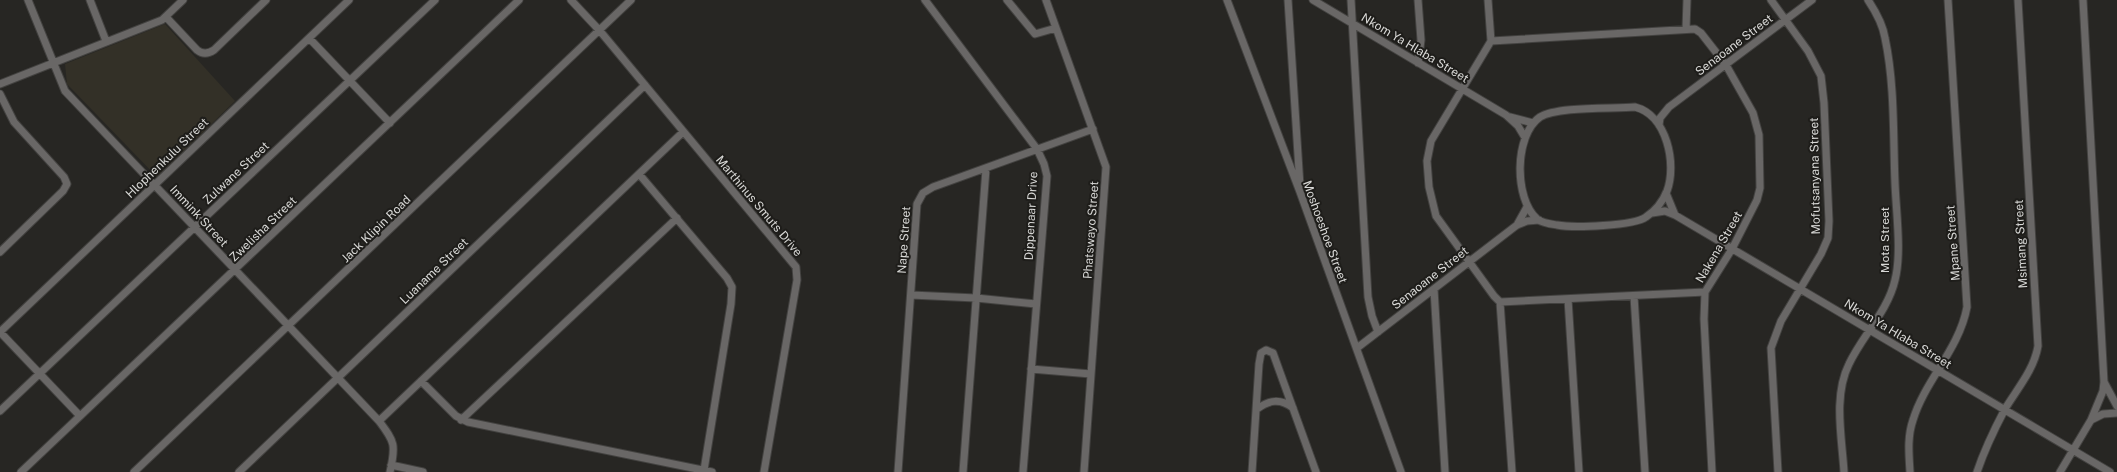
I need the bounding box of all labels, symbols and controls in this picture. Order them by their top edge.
street label: Nkom Ya Hlaba Street [1359,10,1471,86]
street label: Senaoane Street [1693,11,1776,79]
street label: Hlophenkulu Street [123,115,211,201]
street label: Mofutsanyana Street [1807,117,1823,235]
street label: Zulwane Street [200,139,272,207]
street label: Marthinus Smuts Drive [713,153,805,259]
street label: Dippenaar Drive [1022,171,1040,261]
street label: Moshoeshoe Street [1300,179,1350,286]
street label: Phatswayo Street [1081,180,1101,279]
street label: Immink Street [167,182,231,250]
street label: Jack Klipin Road [339,192,413,266]
street label: Zwelisha Street [227,193,300,264]
street label: Msimang Street [2012,199,2030,289]
street label: Mpane Street [1943,204,1963,281]
street label: Nape Street [895,206,913,274]
street label: Mota Street [1878,207,1892,273]
street label: Nakena Street [1693,208,1745,285]
street label: Luaname Street [397,235,471,307]
street label: Senaoane Street [1389,244,1471,312]
street label: Nkom Ya Hlaba Street [1842,296,1954,372]

